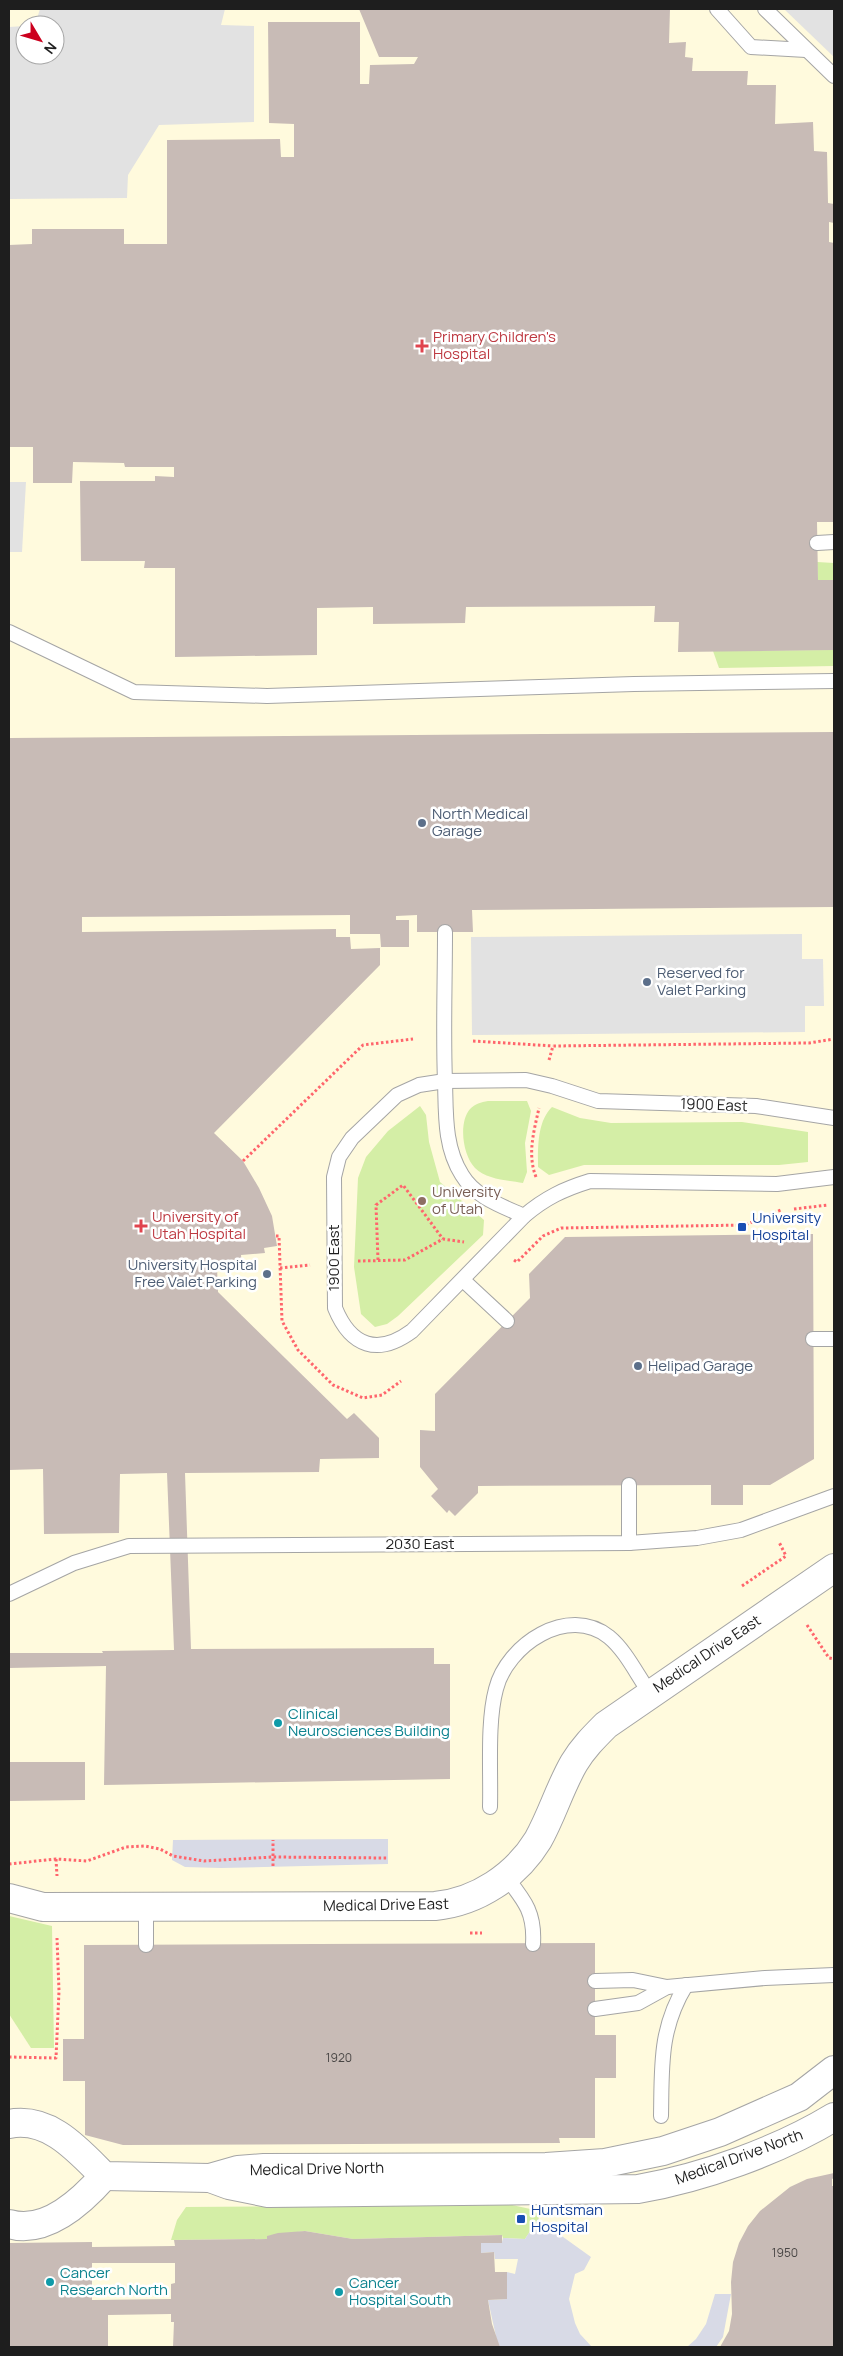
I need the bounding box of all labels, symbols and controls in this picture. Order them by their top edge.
north arrow [15,15,65,65]
text: N [40,38,61,58]
place label: Primary Children's Hospital [433,326,556,364]
marker: Primary Children's Hospital [415,339,429,353]
place label: North Medical Garage [432,803,528,841]
marker: North Medical Garage [416,817,428,829]
place label: Reserved for Valet Parking [657,962,746,1000]
marker: Reserved for Valet Parking [641,976,653,988]
street label: 1900 East [680,1093,748,1116]
place label: University of Utah [432,1181,501,1219]
marker: University of Utah [416,1195,428,1207]
place label: University of Utah Hospital [152,1206,246,1244]
place label: University Hospital [752,1207,821,1245]
marker: University of Utah Hospital [134,1219,148,1233]
marker: University Hospital [736,1221,748,1233]
street label: 1900 East [323,1224,344,1292]
place label: University Hospital Free Valet Parking [128,1254,257,1292]
marker: University Hospital Free Valet Parking [261,1268,273,1280]
place label: Helipad Garage [648,1355,753,1376]
marker: Helipad Garage [632,1360,644,1372]
street label: 2030 East [386,1533,454,1554]
street label: Medical Drive East [649,1610,765,1697]
place label: Clinical Neurosciences Building [288,1703,450,1741]
marker: Clinical Neurosciences Building [272,1717,284,1729]
street label: Medical Drive East [323,1893,449,1916]
house number: 1920 [326,2049,352,2066]
street label: Medical Drive North [672,2124,806,2189]
street label: Medical Drive North [250,2157,384,2180]
place label: Huntsman Hospital [531,2199,603,2237]
marker: Huntsman Hospital [515,2213,527,2225]
house number: 1950 [772,2244,798,2261]
place label: Cancer Research North [60,2262,168,2300]
place label: Cancer Hospital South [349,2272,451,2310]
marker: Cancer Research North [44,2276,56,2288]
marker: Cancer Hospital South [333,2286,345,2298]

